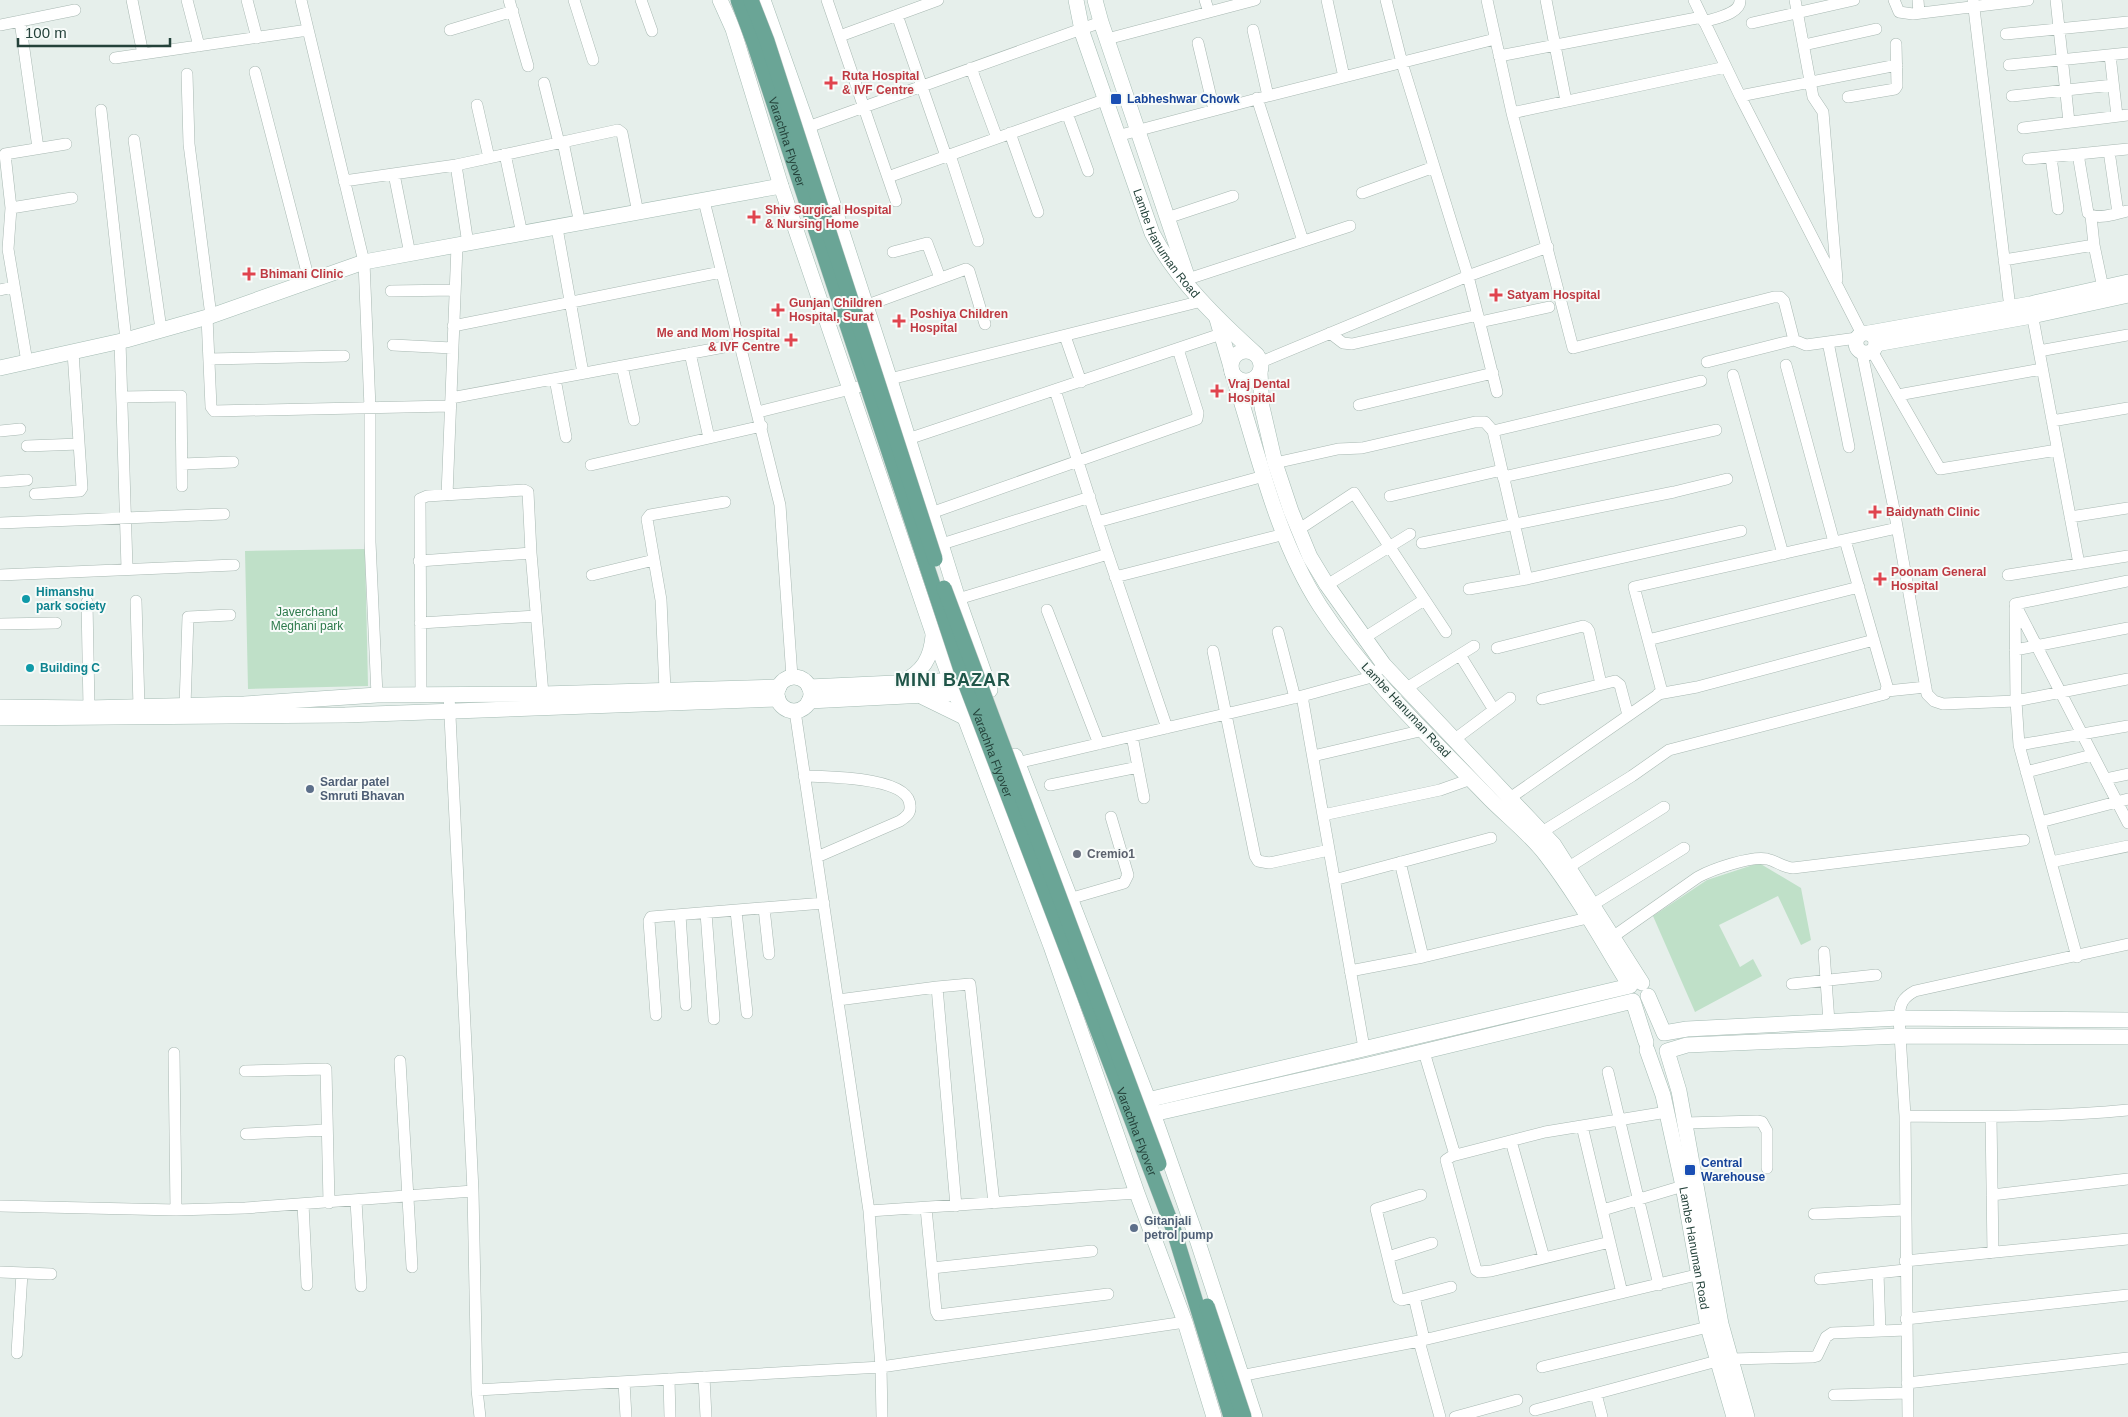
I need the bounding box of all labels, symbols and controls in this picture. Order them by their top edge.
scale bar [18,15,170,47]
text: 100 m [25,24,67,41]
place label: Ruta Hospital & IVF Centre [842,69,919,97]
marker: Ruta Hospital & IVF Centre [824,76,838,90]
marker: Labheshwar Chowk [1109,92,1123,106]
place label: Labheshwar Chowk [1127,92,1240,106]
street label: Varachha Flyover [765,95,808,188]
street label: Lambe Hanuman Road [1130,187,1202,301]
place label: Shiv Surgical Hospital & Nursing Home [765,203,892,231]
marker: Shiv Surgical Hospital & Nursing Home [747,210,761,224]
marker: Bhimani Clinic [242,267,256,281]
place label: Bhimani Clinic [260,267,344,281]
marker: Satyam Hospital [1489,288,1503,302]
place label: Satyam Hospital [1507,288,1600,302]
place label: Gunjan Children Hospital, Surat [789,296,882,324]
marker: Gunjan Children Hospital, Surat [771,303,785,317]
place label: Poshiya Children Hospital [910,307,1008,335]
marker: Poshiya Children Hospital [892,314,906,328]
place label: Me and Mom Hospital & IVF Centre [657,326,780,354]
marker: Me and Mom Hospital & IVF Centre [784,333,798,347]
place label: Vraj Dental Hospital [1228,377,1290,405]
marker: Vraj Dental Hospital [1210,384,1224,398]
marker: Baidynath Clinic [1868,505,1882,519]
place label: Baidynath Clinic [1886,505,1980,519]
place label: Poonam General Hospital [1891,565,1986,593]
marker: Poonam General Hospital [1873,572,1887,586]
place label: Himanshu park society [36,585,106,613]
marker: Himanshu park society [20,593,32,605]
park label: Javerchand Meghani park [271,605,344,633]
street label: Lambe Hanuman Road [1359,660,1453,760]
place label: Building C [40,661,100,675]
marker: Building C [24,662,36,674]
district label: MINI BAZAR [895,670,1011,690]
street label: Varachha Flyover [969,707,1015,799]
place label: Sardar patel Smruti Bhavan [320,775,405,803]
marker: Sardar patel Smruti Bhavan [304,783,316,795]
place label: Cremio1 [1087,847,1135,861]
marker: Cremio1 [1071,848,1083,860]
street label: Varachha Flyover [1113,1086,1159,1178]
place label: Central Warehouse [1701,1156,1766,1184]
marker: Central Warehouse [1683,1163,1697,1177]
street label: Lambe Hanuman Road [1676,1186,1712,1311]
place label: Gitanjali petrol pump [1144,1214,1213,1242]
marker: Gitanjali petrol pump [1128,1222,1140,1234]

